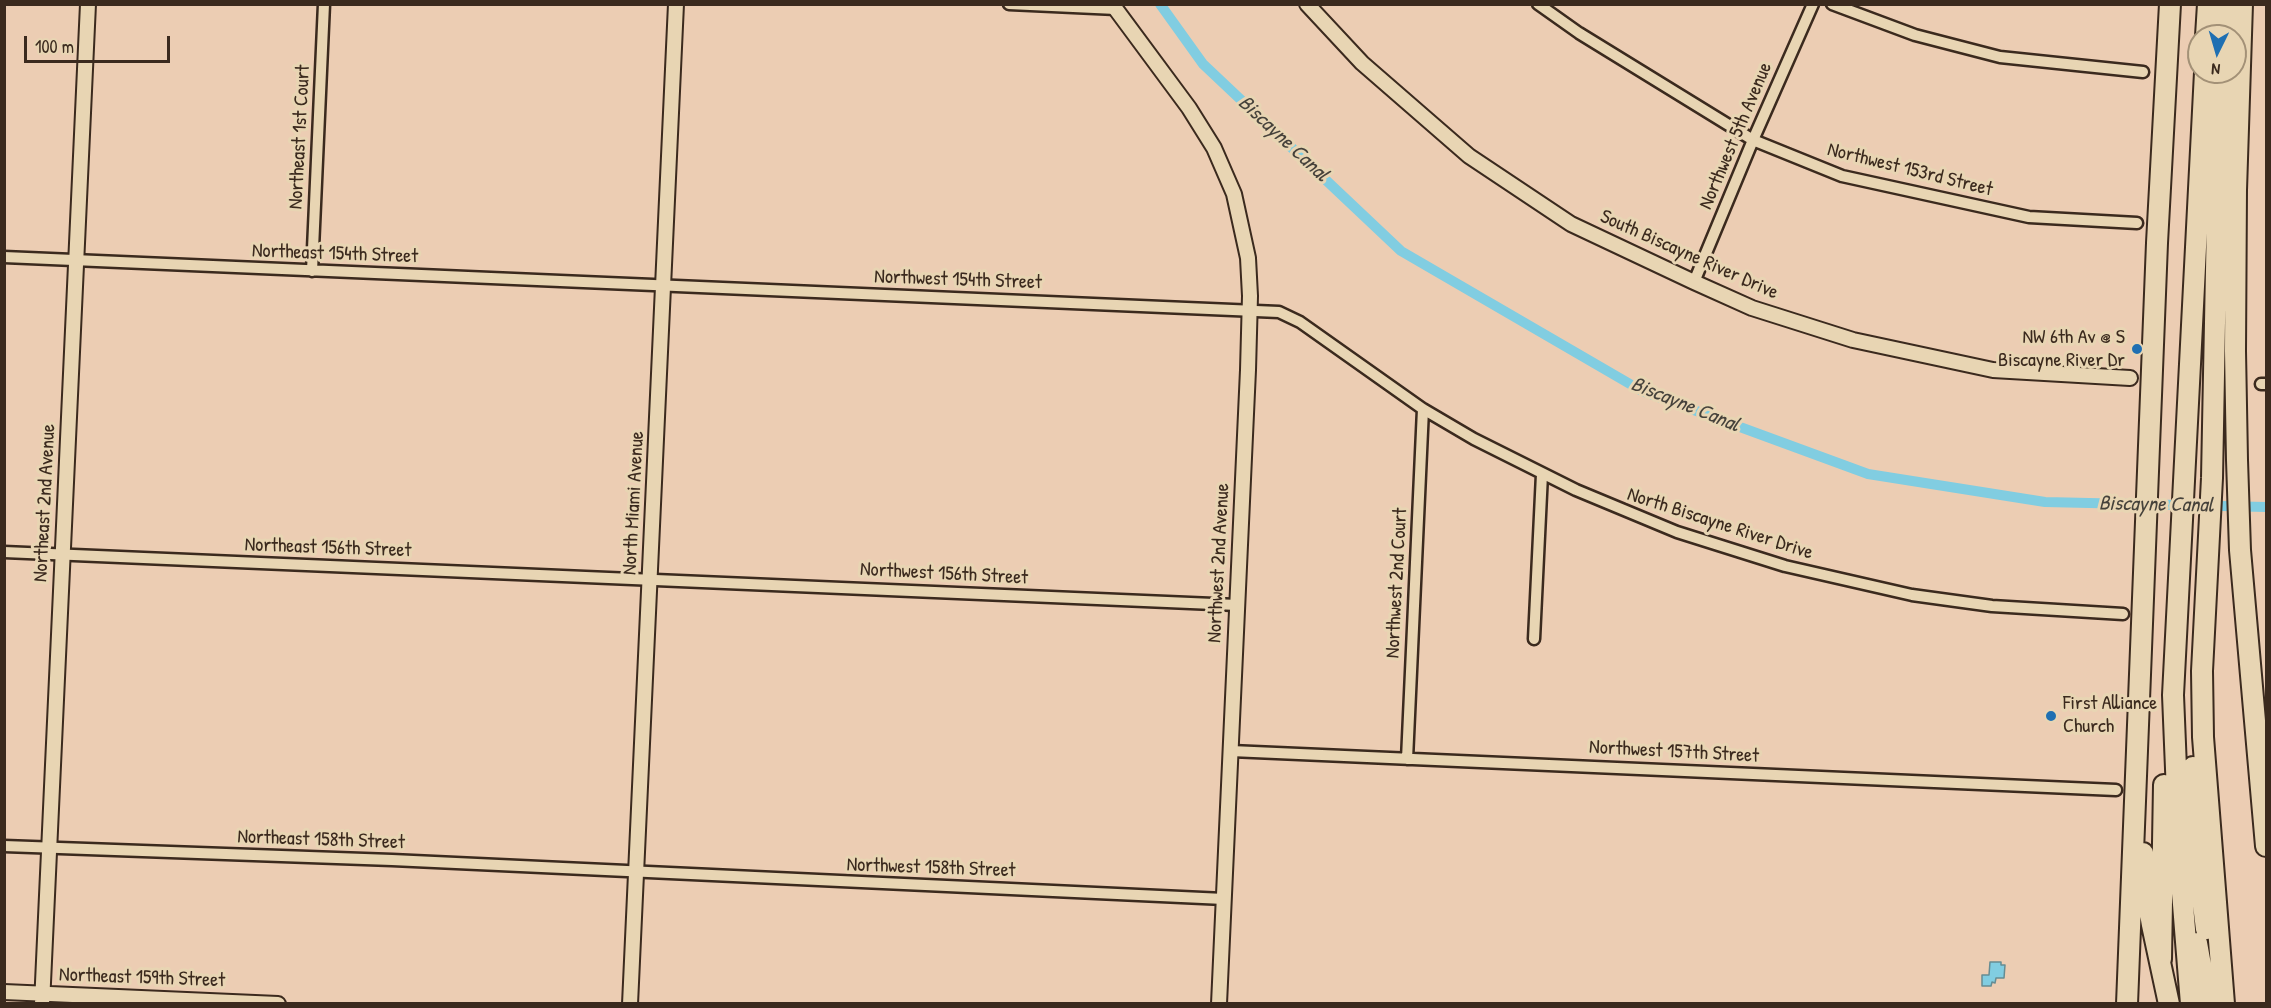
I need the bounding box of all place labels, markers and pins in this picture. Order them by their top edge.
place label: NW 6th Av @ S Biscayne River Dr [1998,326,2125,373]
marker: NW 6th Av @ S Biscayne River Dr [2130,342,2144,356]
place label: First Alliance Church [2063,692,2157,739]
marker: First Alliance Church [2044,709,2058,723]

